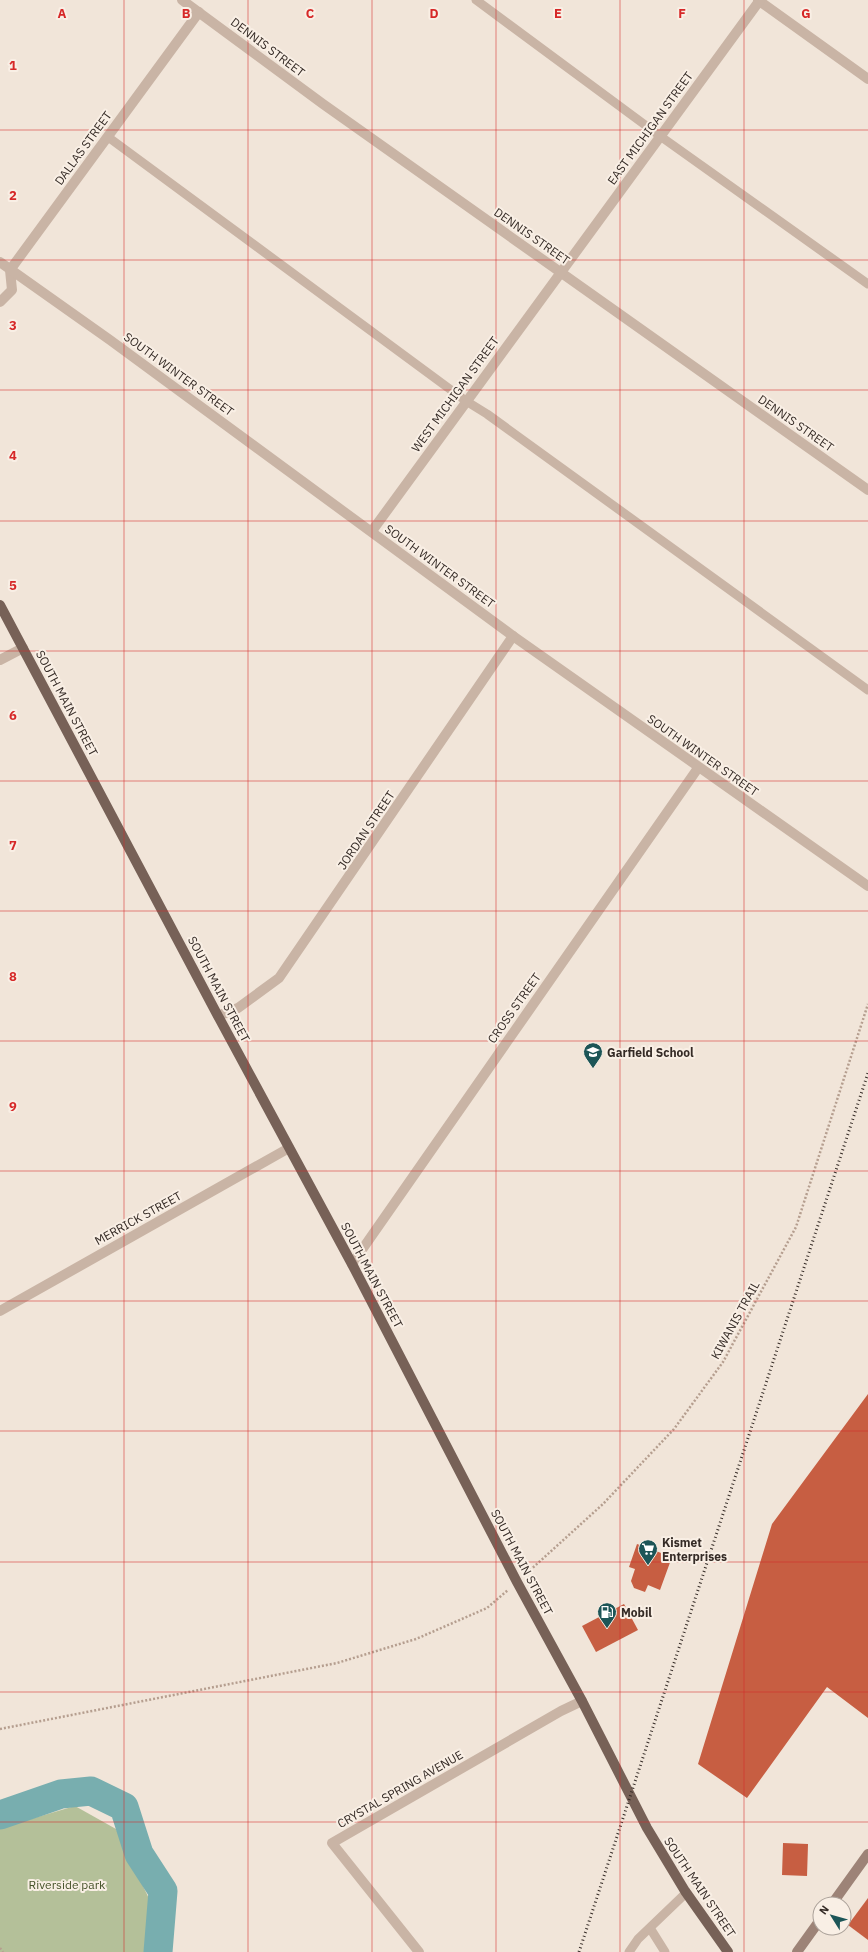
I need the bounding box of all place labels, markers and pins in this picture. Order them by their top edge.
school or university icon: Garfield School [582,1041,604,1069]
place label: Garfield School [607,1045,694,1060]
place label: Kismet Enterprises [662,1535,727,1564]
supermarket icon: Kismet Enterprises [637,1538,659,1566]
fuel station icon: Mobil [596,1601,618,1629]
place label: Mobil [621,1605,652,1620]

